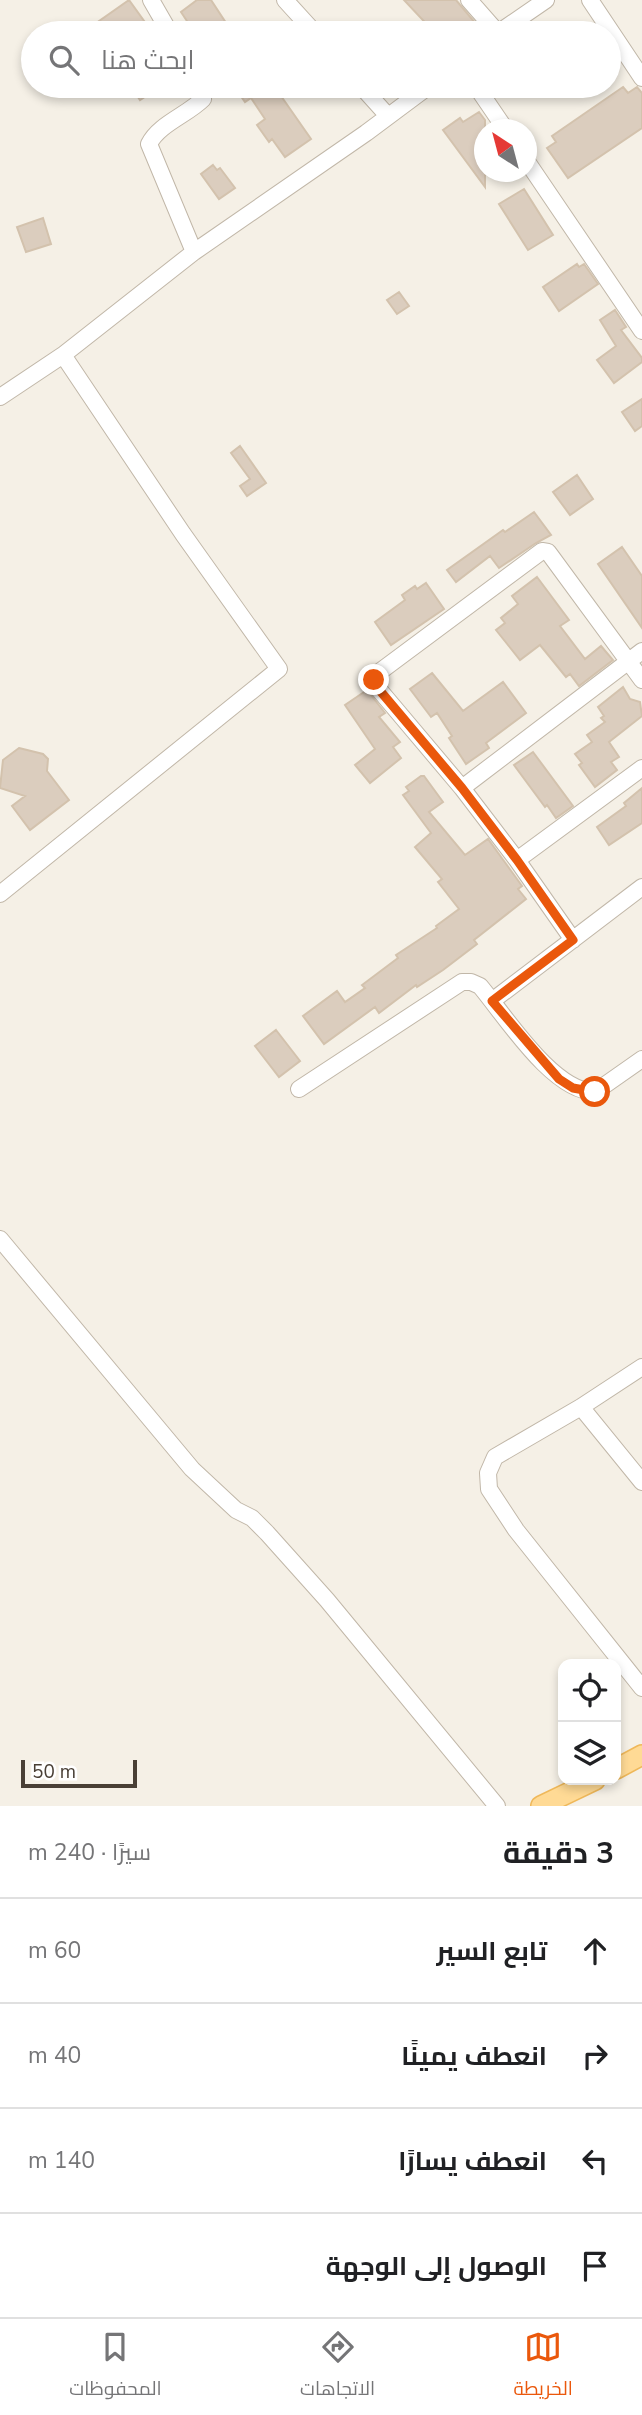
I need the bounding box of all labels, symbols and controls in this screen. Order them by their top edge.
search box [21,21,621,98]
icon: search [45,41,83,79]
text: ابحث هنا [101,43,195,78]
north arrow [474,119,537,182]
route end [358,664,389,695]
route start [579,1076,610,1107]
map controls [558,1659,621,1785]
button: locate [558,1659,621,1722]
button: layers [558,1722,621,1785]
scale bar [21,1757,136,1789]
text: 50 m [32,1759,76,1785]
text: 3 دقيقة [503,1833,614,1874]
text: سيرًا · 240 m [28,1837,151,1868]
icon: ahead [576,1932,614,1970]
text: تابع السير [437,1934,547,1969]
text: 60 m [28,1935,81,1966]
icon: right [576,2037,614,2075]
text: انعطف يمينًا [401,2039,547,2074]
text: 40 m [28,2040,81,2071]
icon: left [576,2142,614,2180]
text: انعطف يسارًا [398,2144,547,2179]
text: 140 m [28,2145,95,2176]
icon: arrive [576,2247,614,2285]
text: الوصول إلى الوجهة [326,2249,547,2284]
tab: المحفوظات [69,2328,162,2406]
tab: الاتجاهات [300,2328,375,2406]
tab: الخريطة [514,2328,573,2406]

